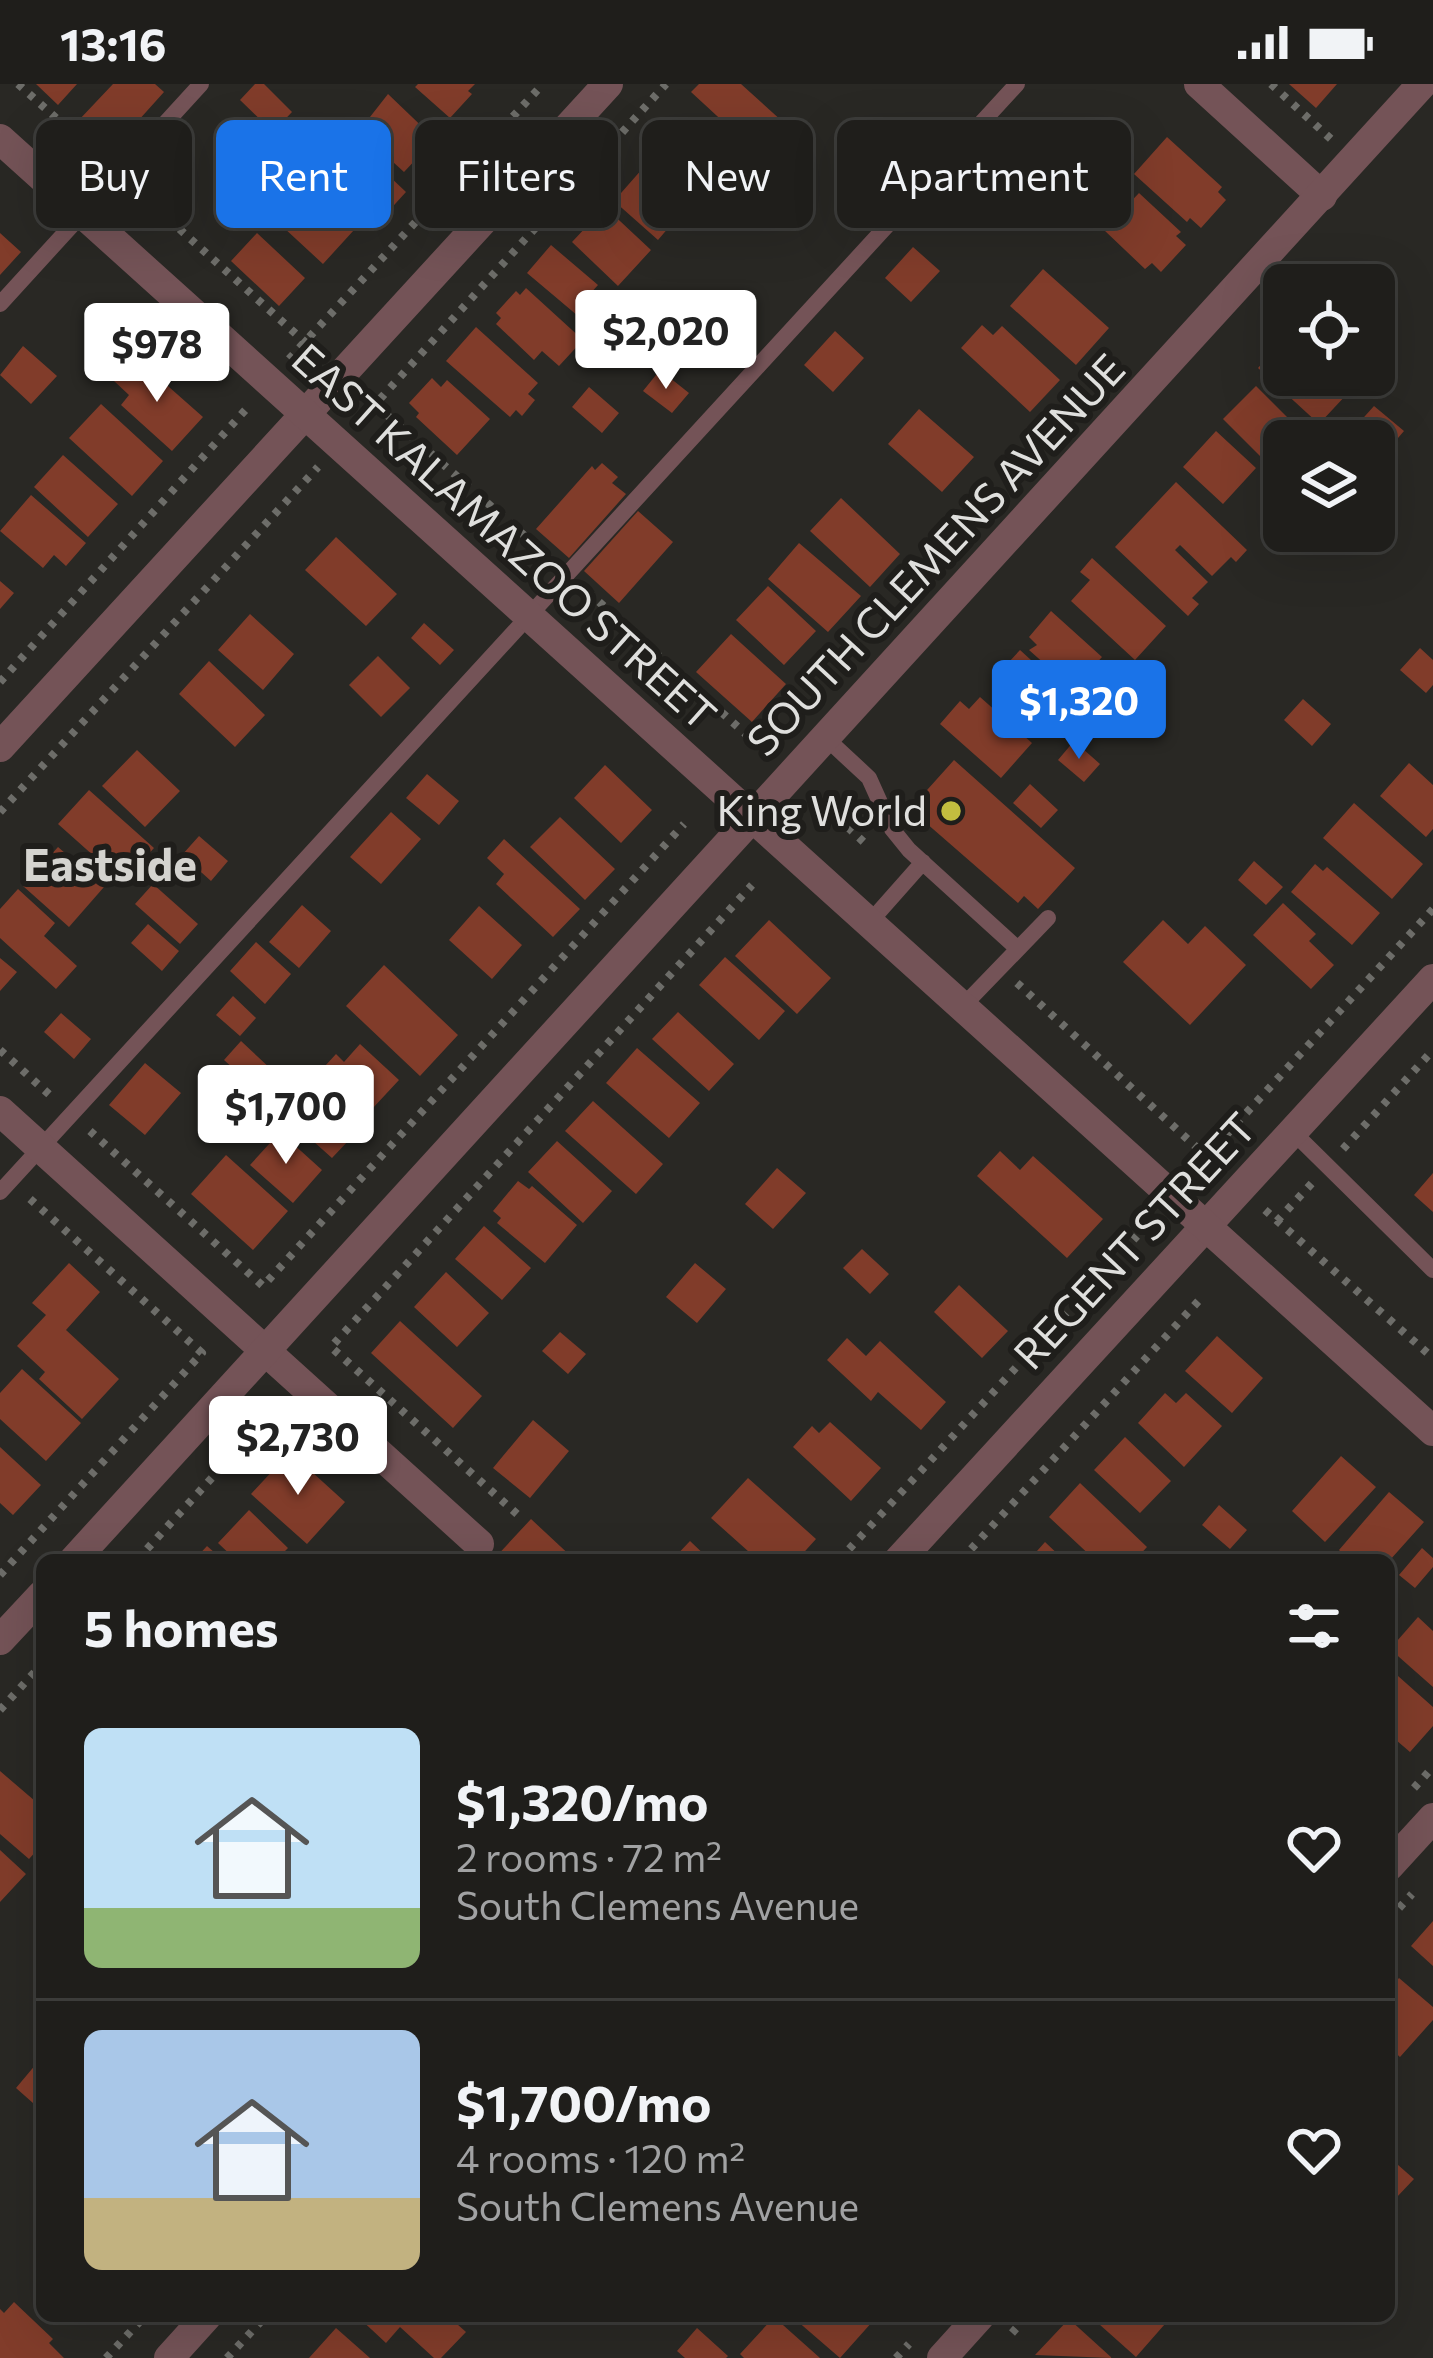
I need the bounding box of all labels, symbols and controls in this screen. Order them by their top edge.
text: 13:16 [60,15,167,70]
chip: Buy [36,120,192,228]
chip: Rent [216,120,391,228]
chip: Filters [415,120,618,228]
chip: New [642,120,813,228]
chip: Apartment [837,120,1131,228]
map controls [1263,264,1395,552]
button: locate [1263,264,1395,396]
pin: $2,020 [568,290,764,392]
pin: $978 [86,303,228,405]
text: $2,020 [602,305,730,353]
text: $978 [111,318,203,366]
street label: EAST KALAMAZOO STREET [283,331,728,740]
street label: SOUTH CLEMENS AVENUE [735,342,1134,765]
button: layers [1263,420,1395,552]
pin: $1,320 [981,660,1177,762]
text: $1,320 [1019,675,1139,723]
place label: King World [716,783,927,835]
marker: King World [938,798,964,824]
district label: Eastside [23,835,197,890]
pin: $1,700 [188,1065,384,1167]
text: $1,700 [225,1080,347,1128]
street label: REGENT STREET [1002,1101,1266,1379]
pin: $2,730 [200,1396,396,1498]
text: $2,730 [236,1411,360,1459]
icon: filters [1281,1593,1347,1659]
text: 5 homes [84,1595,279,1658]
text: $1,320/mo [456,1769,709,1832]
icon: home [180,1776,324,1920]
icon: heart [1281,1815,1347,1881]
text: 2 rooms · 72 m² [456,1832,722,1880]
text: South Clemens Avenue [456,1880,859,1928]
text: $1,700/mo [456,2070,712,2133]
icon: home [180,2078,324,2222]
icon: heart [1281,2117,1347,2183]
text: 4 rooms · 120 m² [456,2133,745,2181]
text: South Clemens Avenue [456,2181,859,2229]

